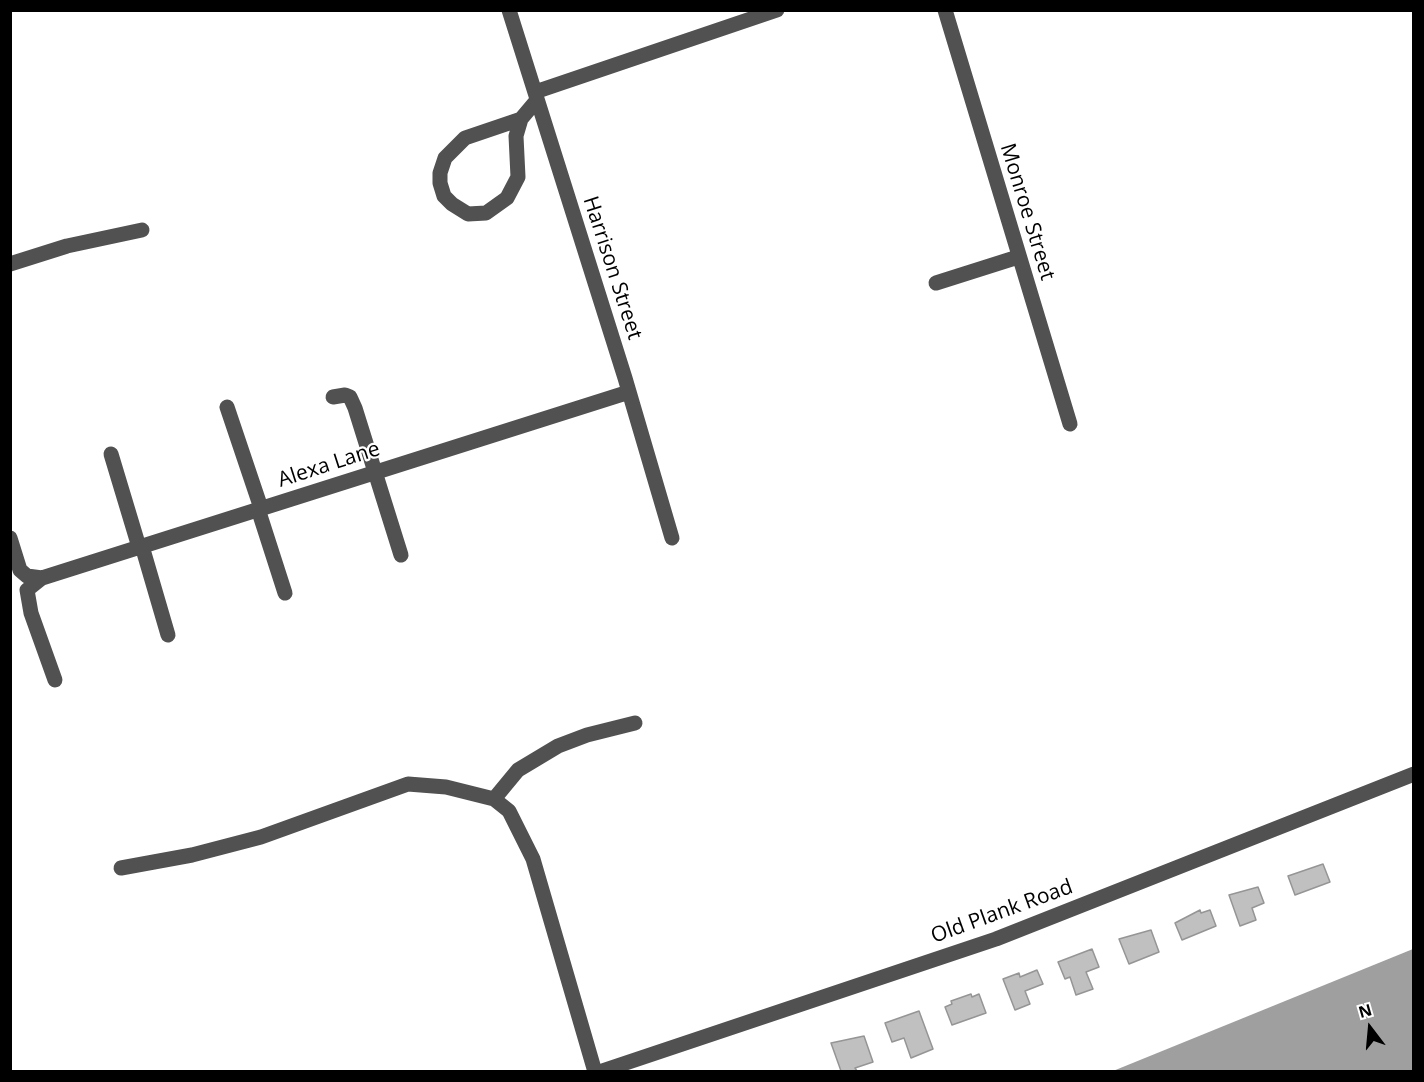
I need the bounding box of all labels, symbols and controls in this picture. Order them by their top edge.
street label: Monroe Street [994,141,1060,283]
street label: Harrison Street [577,193,647,343]
street label: Alexa Lane [275,437,383,493]
street label: Old Plank Road [928,875,1076,949]
north arrow [1340,998,1400,1058]
text: N [1356,998,1374,1023]

